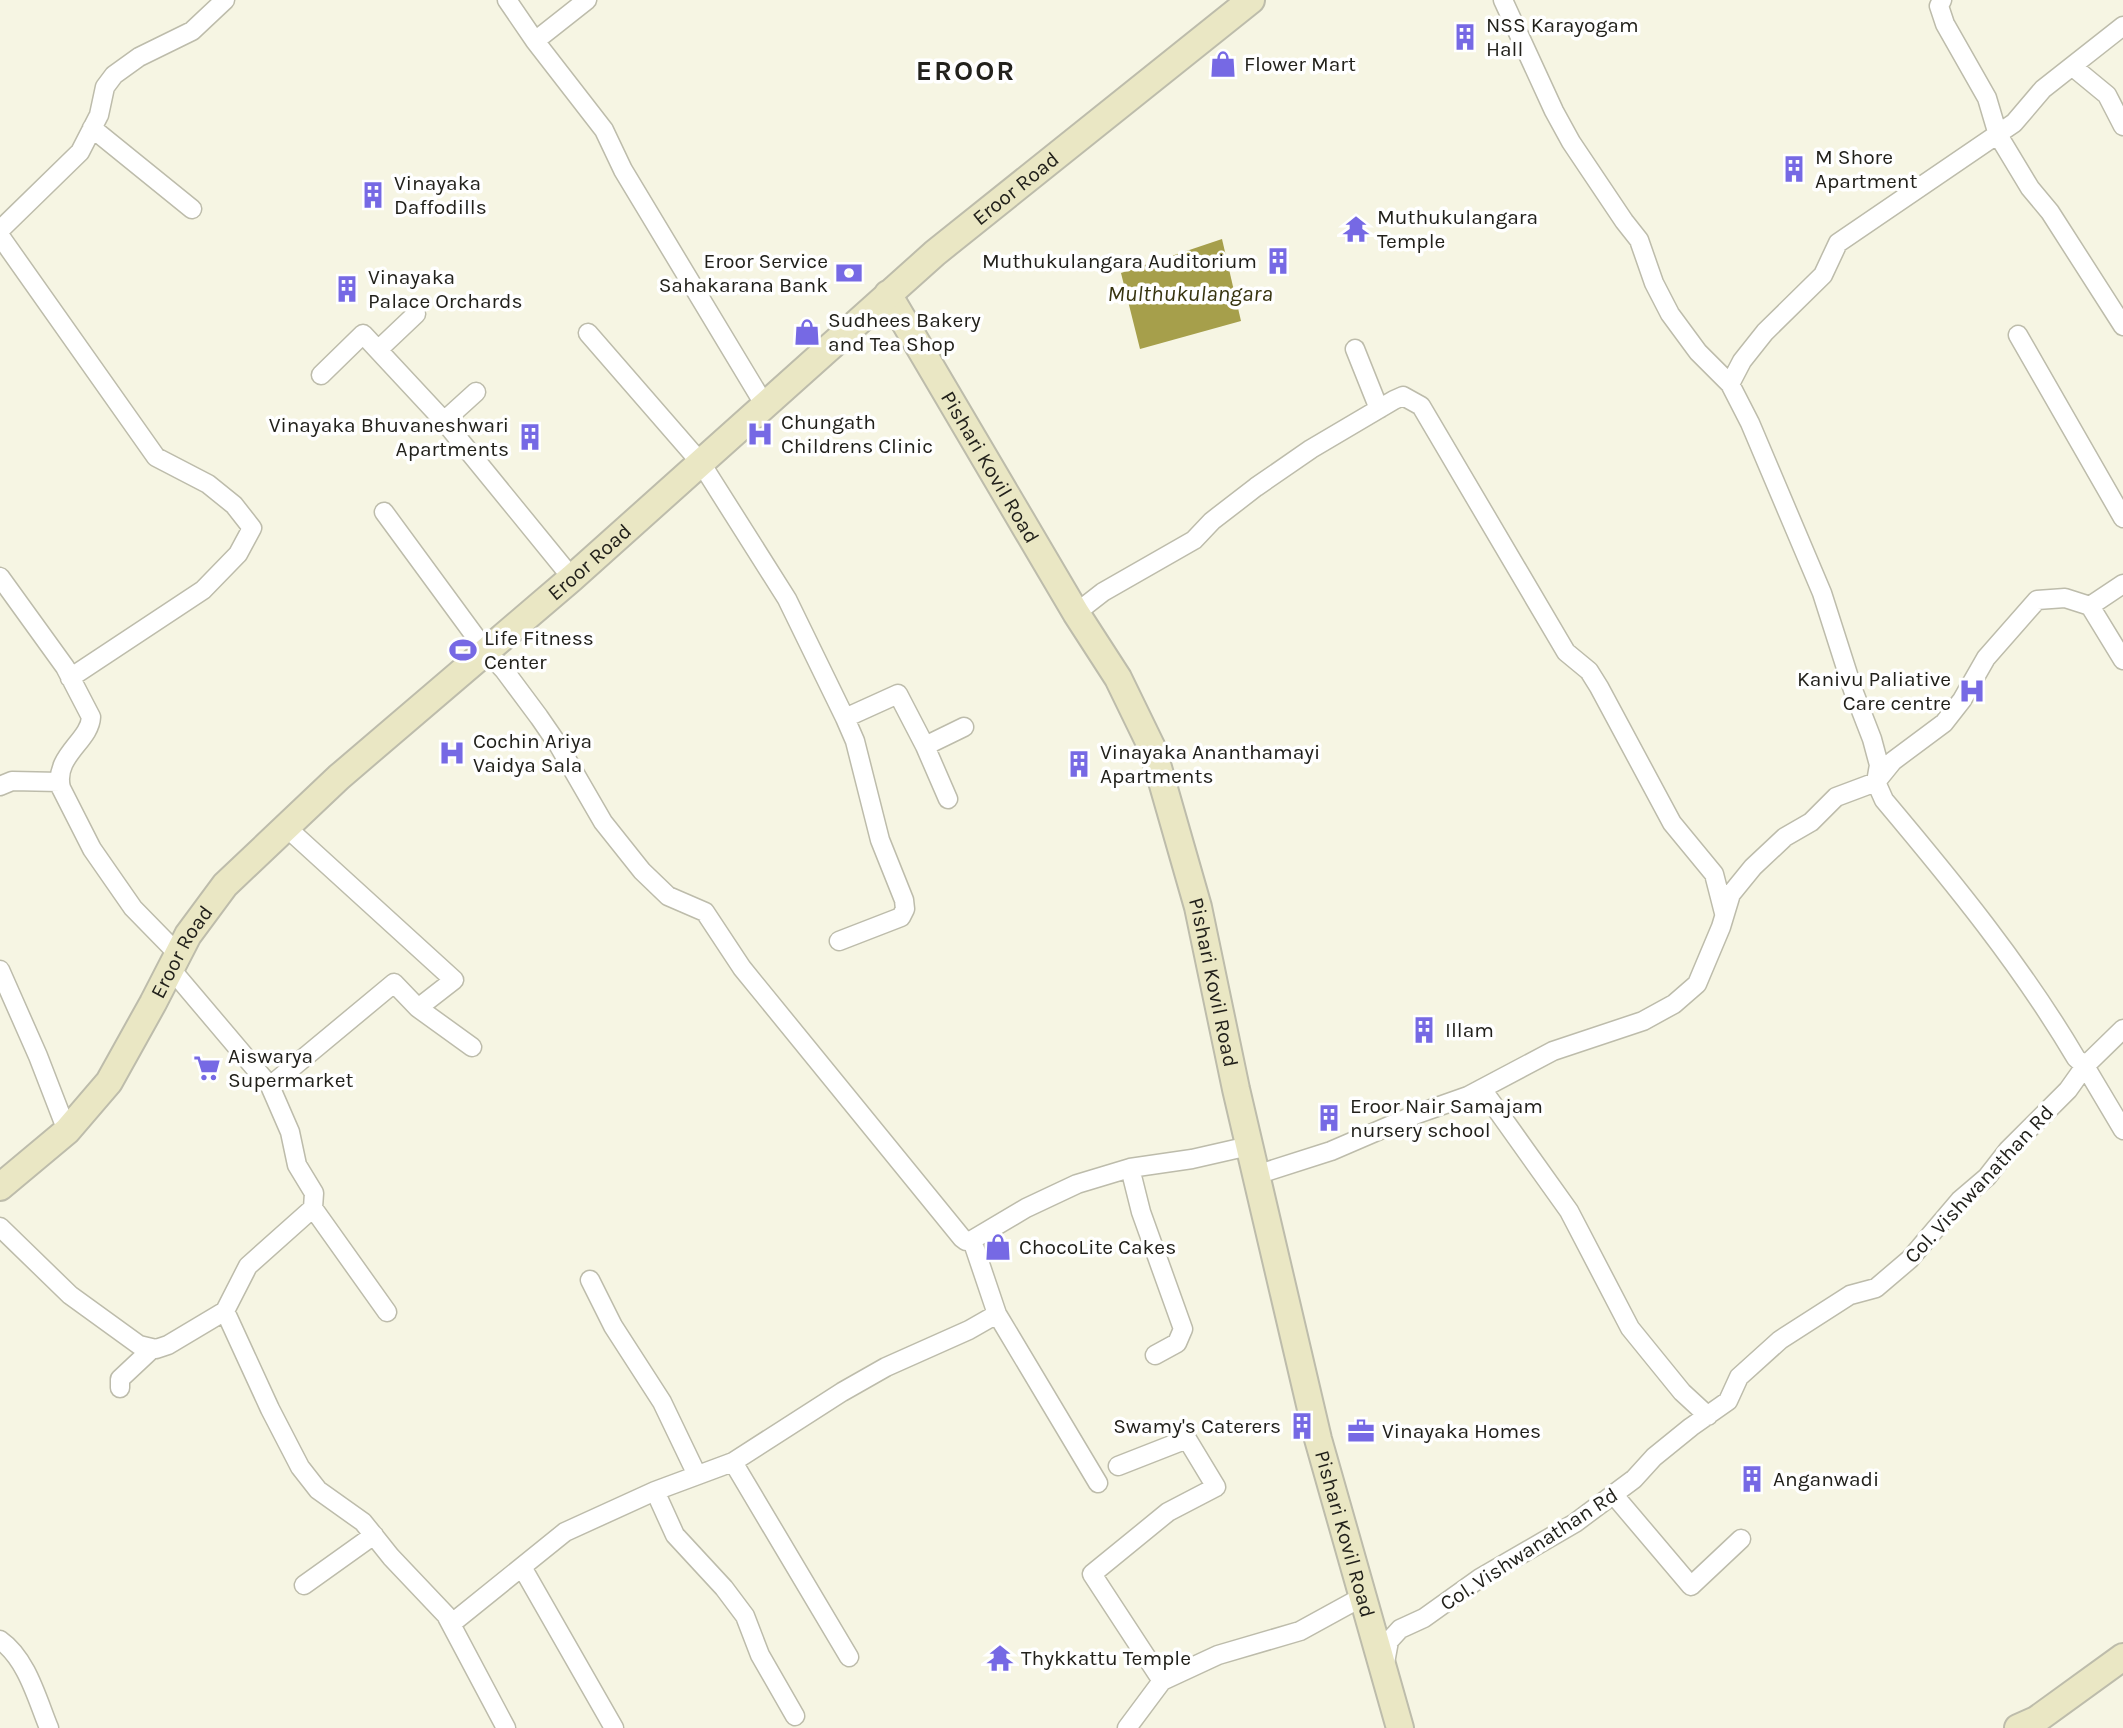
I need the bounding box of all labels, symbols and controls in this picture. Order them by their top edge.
place label: NSS Karayogam Hall [1486,13,1639,61]
building icon: NSS Karayogam Hall [1450,22,1480,52]
shop icon: Flower Mart [1208,49,1238,79]
place label: Flower Mart [1244,52,1356,76]
district label: EROOR [916,54,1016,87]
place label: M Shore Apartment [1815,145,1917,193]
street label: Eroor Road [968,147,1064,230]
building icon: M Shore Apartment [1779,154,1809,184]
place label: Vinayaka Daffodills [394,171,487,219]
building icon: Vinayaka Daffodills [358,180,388,210]
place label: Muthukulangara Temple [1377,205,1538,253]
temple icon: Muthukulangara Temple [1341,214,1371,244]
building icon: Muthukulangara Auditorium [1263,246,1293,276]
place label: Eroor Service Sahakarana Bank [659,249,828,297]
place label: Muthukulangara Auditorium [982,249,1257,273]
bank icon: Eroor Service Sahakarana Bank [834,258,864,288]
place label: Vinayaka Palace Orchards [368,265,523,313]
building icon: Vinayaka Palace Orchards [332,274,362,304]
water label: Multhukulangara [1107,280,1273,307]
place label: Sudhees Bakery and Tea Shop [828,308,981,356]
shop icon: Sudhees Bakery and Tea Shop [792,317,822,347]
street label: Pishari Kovil Road [936,387,1044,548]
place label: Chungath Childrens Clinic [781,410,933,458]
place label: Vinayaka Bhuvaneshwari Apartments [269,413,509,461]
hospital icon: Chungath Childrens Clinic [745,419,775,449]
building icon: Vinayaka Bhuvaneshwari Apartments [515,422,545,452]
street label: Eroor Road [543,519,636,605]
place label: Life Fitness Center [484,626,594,674]
sports icon: Life Fitness Center [448,635,478,665]
place label: Kanivu Paliative Care centre [1797,667,1951,715]
hospital icon: Kanivu Paliative Care centre [1957,676,1987,706]
place label: Cochin Ariya Vaidya Sala [473,729,592,777]
hospital icon: Cochin Ariya Vaidya Sala [437,738,467,768]
place label: Vinayaka Ananthamayi Apartments [1100,740,1320,788]
building icon: Vinayaka Ananthamayi Apartments [1064,749,1094,779]
street label: Pishari Kovil Road [1184,895,1243,1069]
street label: Eroor Road [146,901,218,1002]
building icon: Illam [1409,1015,1439,1045]
place label: Illam [1445,1018,1494,1042]
place label: Aiswarya Supermarket [228,1044,353,1092]
supermarket icon: Aiswarya Supermarket [192,1053,222,1083]
place label: Eroor Nair Samajam nursery school [1350,1094,1543,1142]
street label: Col. Vishwanathan Rd [1900,1100,2058,1268]
building icon: Eroor Nair Samajam nursery school [1314,1103,1344,1133]
shop icon: ChocoLite Cakes [983,1232,1013,1262]
place label: ChocoLite Cakes [1019,1235,1176,1259]
building icon: Swamy's Caterers [1287,1411,1317,1441]
place label: Swamy's Caterers [1113,1414,1281,1438]
office icon: Vinayaka Homes [1346,1416,1376,1446]
place label: Vinayaka Homes [1382,1419,1541,1443]
street label: Pishari Kovil Road [1310,1448,1380,1620]
building icon: Anganwadi [1737,1464,1767,1494]
place label: Anganwadi [1773,1467,1879,1491]
street label: Col. Vishwanathan Rd [1436,1483,1622,1615]
temple icon: Thykkattu Temple [985,1643,1015,1673]
place label: Thykkattu Temple [1021,1646,1191,1670]

